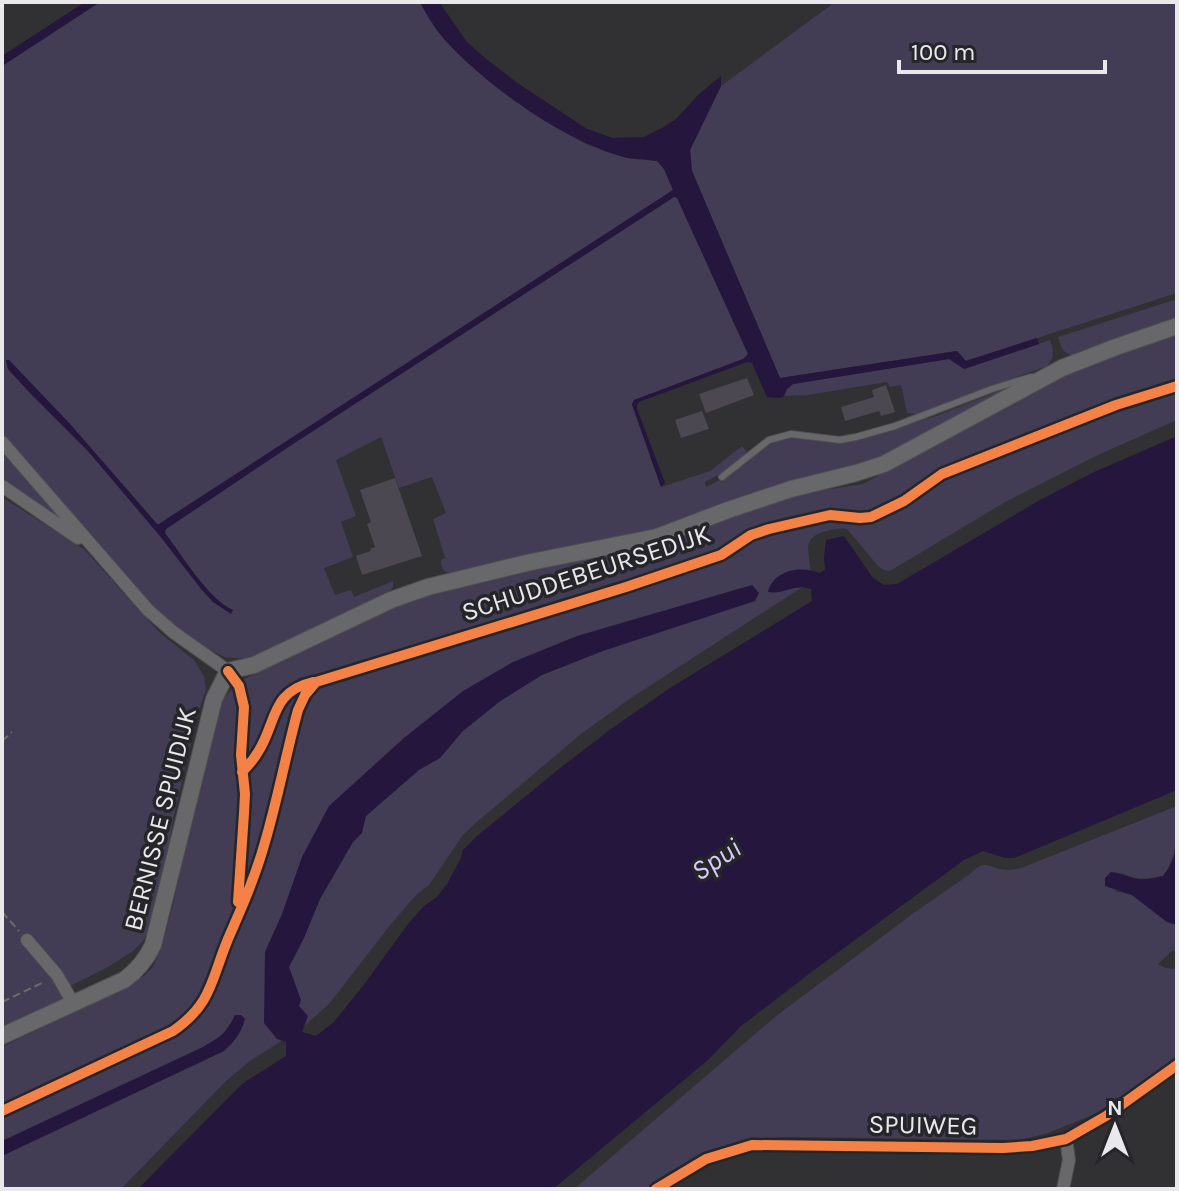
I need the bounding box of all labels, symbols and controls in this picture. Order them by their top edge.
scale bar [899,24,1105,74]
text: 100 m [911,38,976,66]
street label: SCHUDDEBEURSEDIJK [458,518,714,628]
street label: BERNISSE SPUIDIJK [117,704,203,934]
water label: Spui [685,831,747,887]
north arrow [1075,1087,1155,1167]
text: N [1107,1095,1123,1121]
street label: SPUIWEG [868,1109,978,1141]

